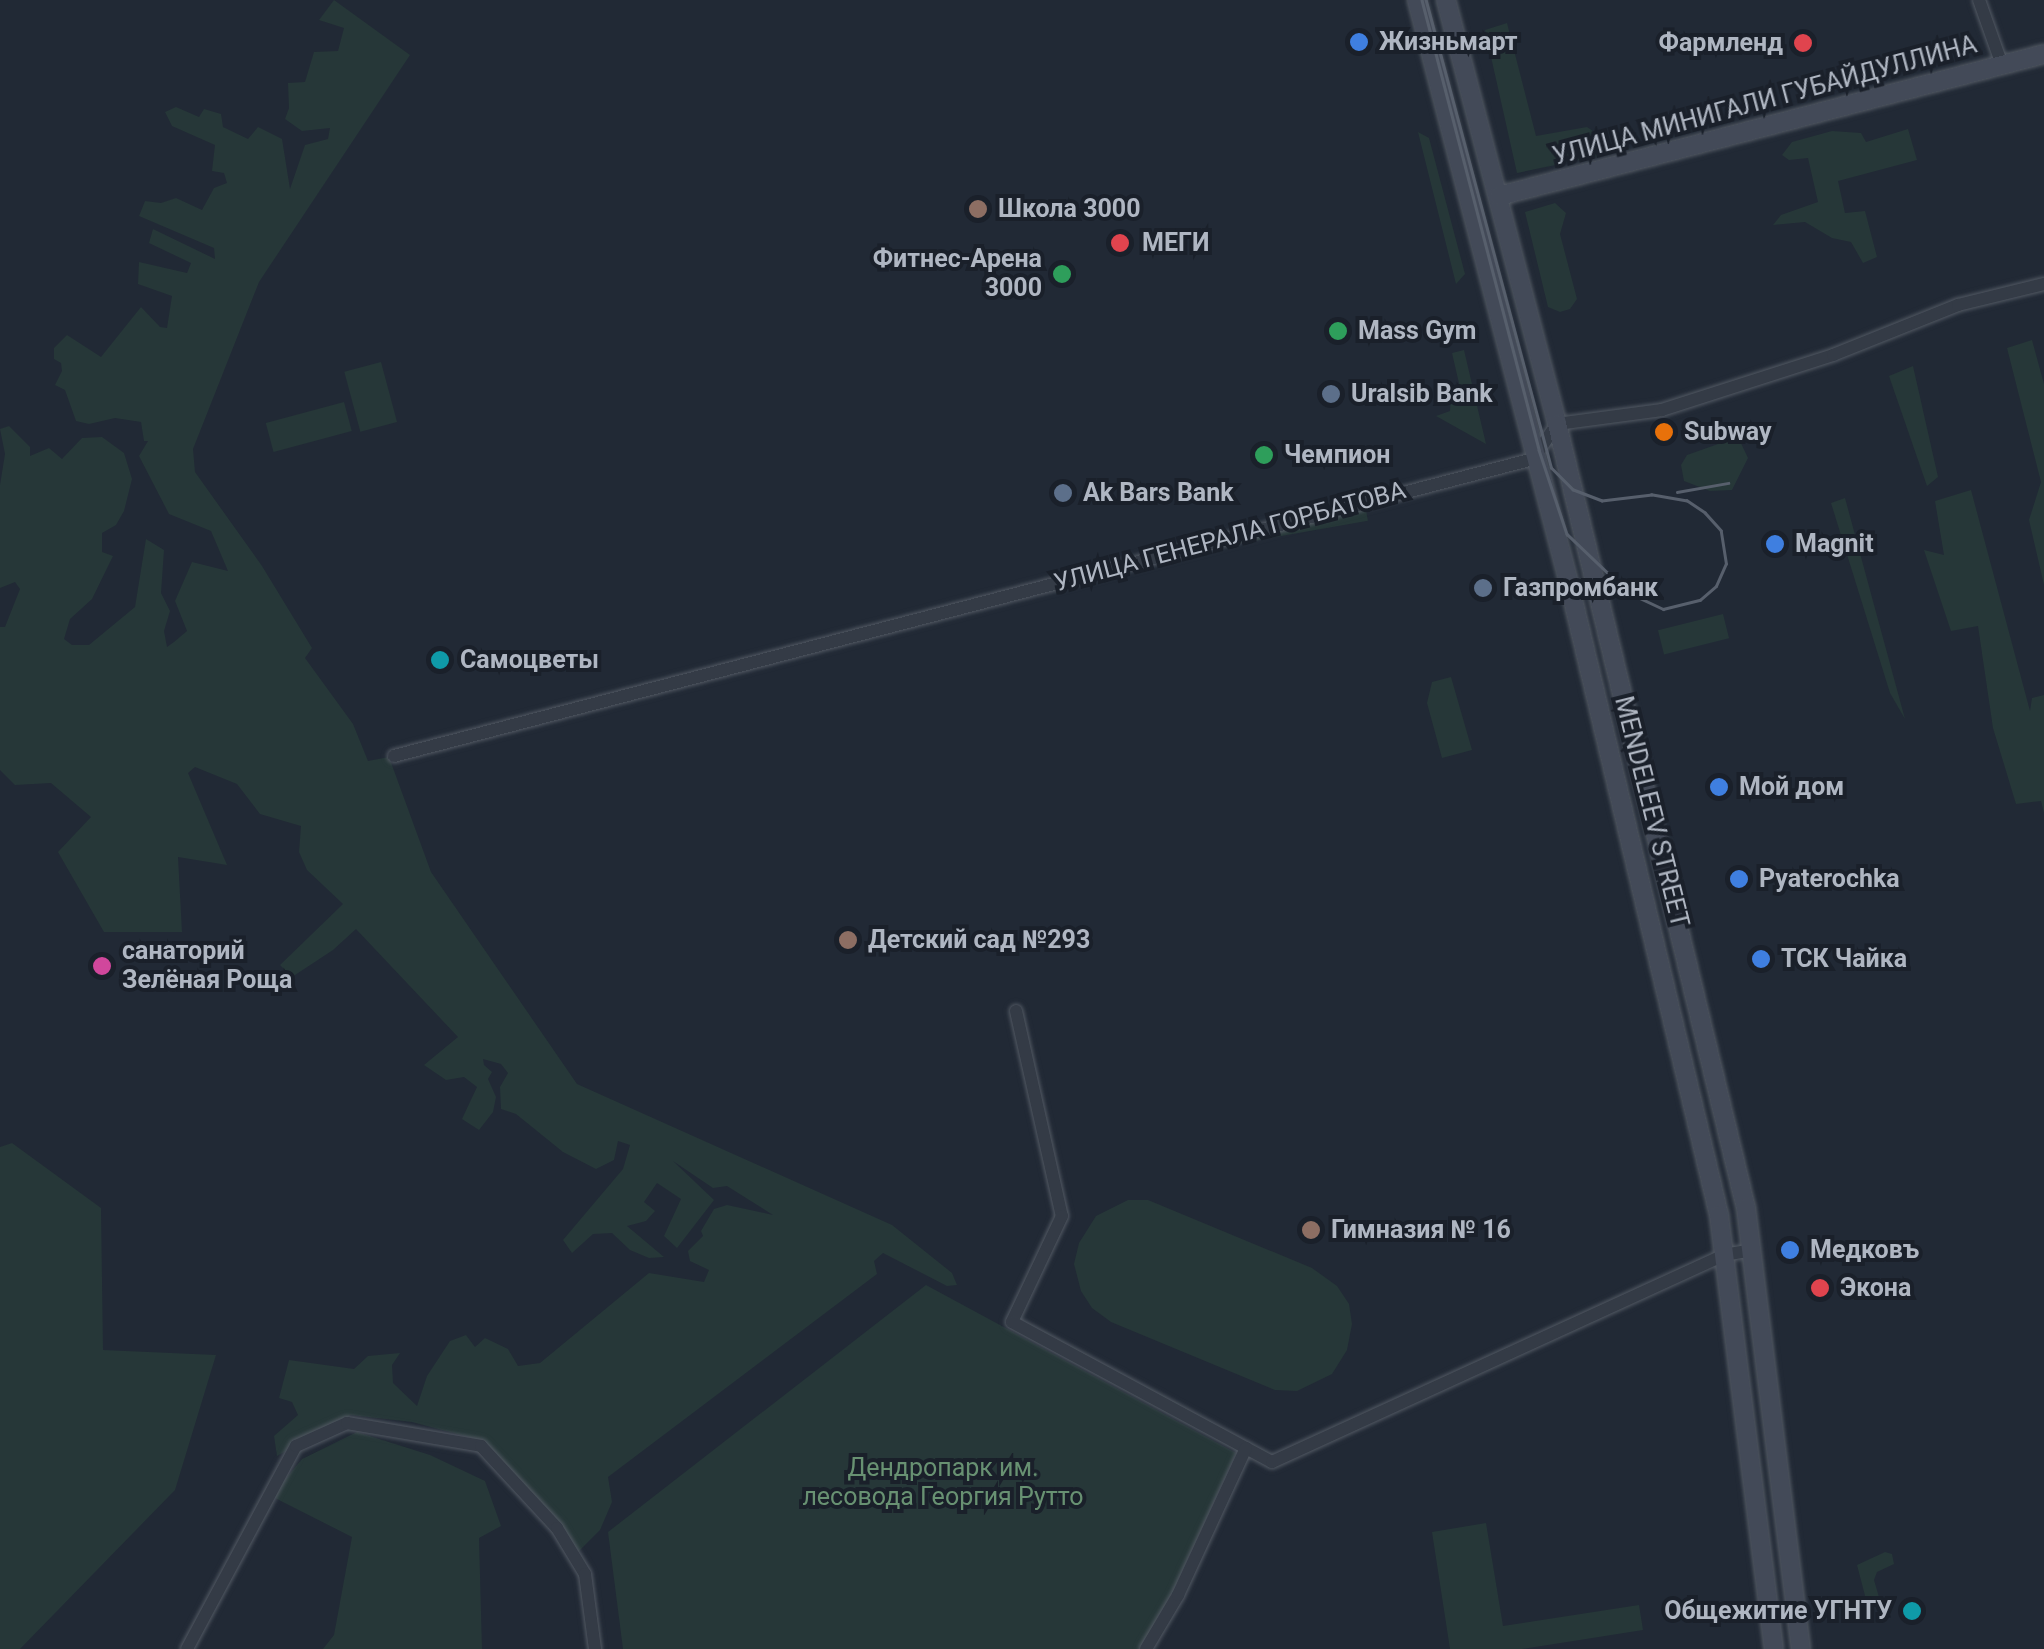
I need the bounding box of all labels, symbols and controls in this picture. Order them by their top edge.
place label: Жизньмарт [1379,27,1518,57]
place label: Фармленд [1659,28,1783,58]
street label: УЛИЦА МИНИГАЛИ ГУБАЙДУЛЛИНА [1550,30,1980,172]
marker: Жизньмарт [1348,31,1370,53]
marker: Фармленд [1792,32,1814,54]
place label: Школа 3000 [998,194,1141,224]
marker: Школа 3000 [967,198,989,220]
place label: МЕГИ [1142,228,1209,258]
marker: МЕГИ [1107,230,1133,256]
place label: Фитнес-Арена 3000 [873,245,1042,304]
marker: Фитнес-Арена 3000 [1051,263,1073,285]
place label: Mass Gym [1358,316,1476,346]
marker: Mass Gym [1327,320,1349,342]
place label: Uralsib Bank [1351,379,1493,409]
marker: Uralsib Bank [1320,383,1342,405]
place label: Subway [1684,417,1772,447]
marker: Subway [1653,421,1675,443]
place label: Чемпион [1284,440,1390,470]
marker: Чемпион [1253,444,1275,466]
street label: УЛИЦА ГЕНЕРАЛА ГОРБАТОВА [1051,476,1409,598]
place label: Ak Bars Bank [1083,478,1234,508]
marker: Ak Bars Bank [1052,482,1074,504]
place label: Magnit [1795,529,1874,559]
marker: Magnit [1764,533,1786,555]
place label: Газпромбанк [1503,573,1658,603]
marker: Газпромбанк [1472,577,1494,599]
place label: Самоцветы [460,645,599,675]
marker: Самоцветы [429,649,451,671]
street label: MENDELEEV STREET [1608,693,1694,931]
place label: Мой дом [1739,772,1844,802]
marker: Мой дом [1708,776,1730,798]
place label: Pyaterochka [1759,864,1900,894]
marker: Pyaterochka [1728,868,1750,890]
place label: Детский сад №293 [868,925,1090,955]
marker: Детский сад №293 [837,929,859,951]
place label: санаторий Зелёная Роща [122,937,292,996]
place label: ТСК Чайка [1781,944,1907,974]
marker: ТСК Чайка [1750,948,1772,970]
marker: санаторий Зелёная Роща [91,955,113,977]
place label: Гимназия № 16 [1331,1215,1511,1245]
marker: Гимназия № 16 [1300,1219,1322,1241]
place label: Медковъ [1810,1235,1919,1265]
marker: Медковъ [1779,1239,1801,1261]
place label: Экона [1840,1273,1911,1303]
marker: Экона [1809,1277,1831,1299]
park label: Дендропарк им. лесовода Георгия Рутто [802,1454,1084,1513]
place label: Общежитие УГНТУ [1664,1596,1892,1626]
marker: Общежитие УГНТУ [1901,1600,1923,1622]

